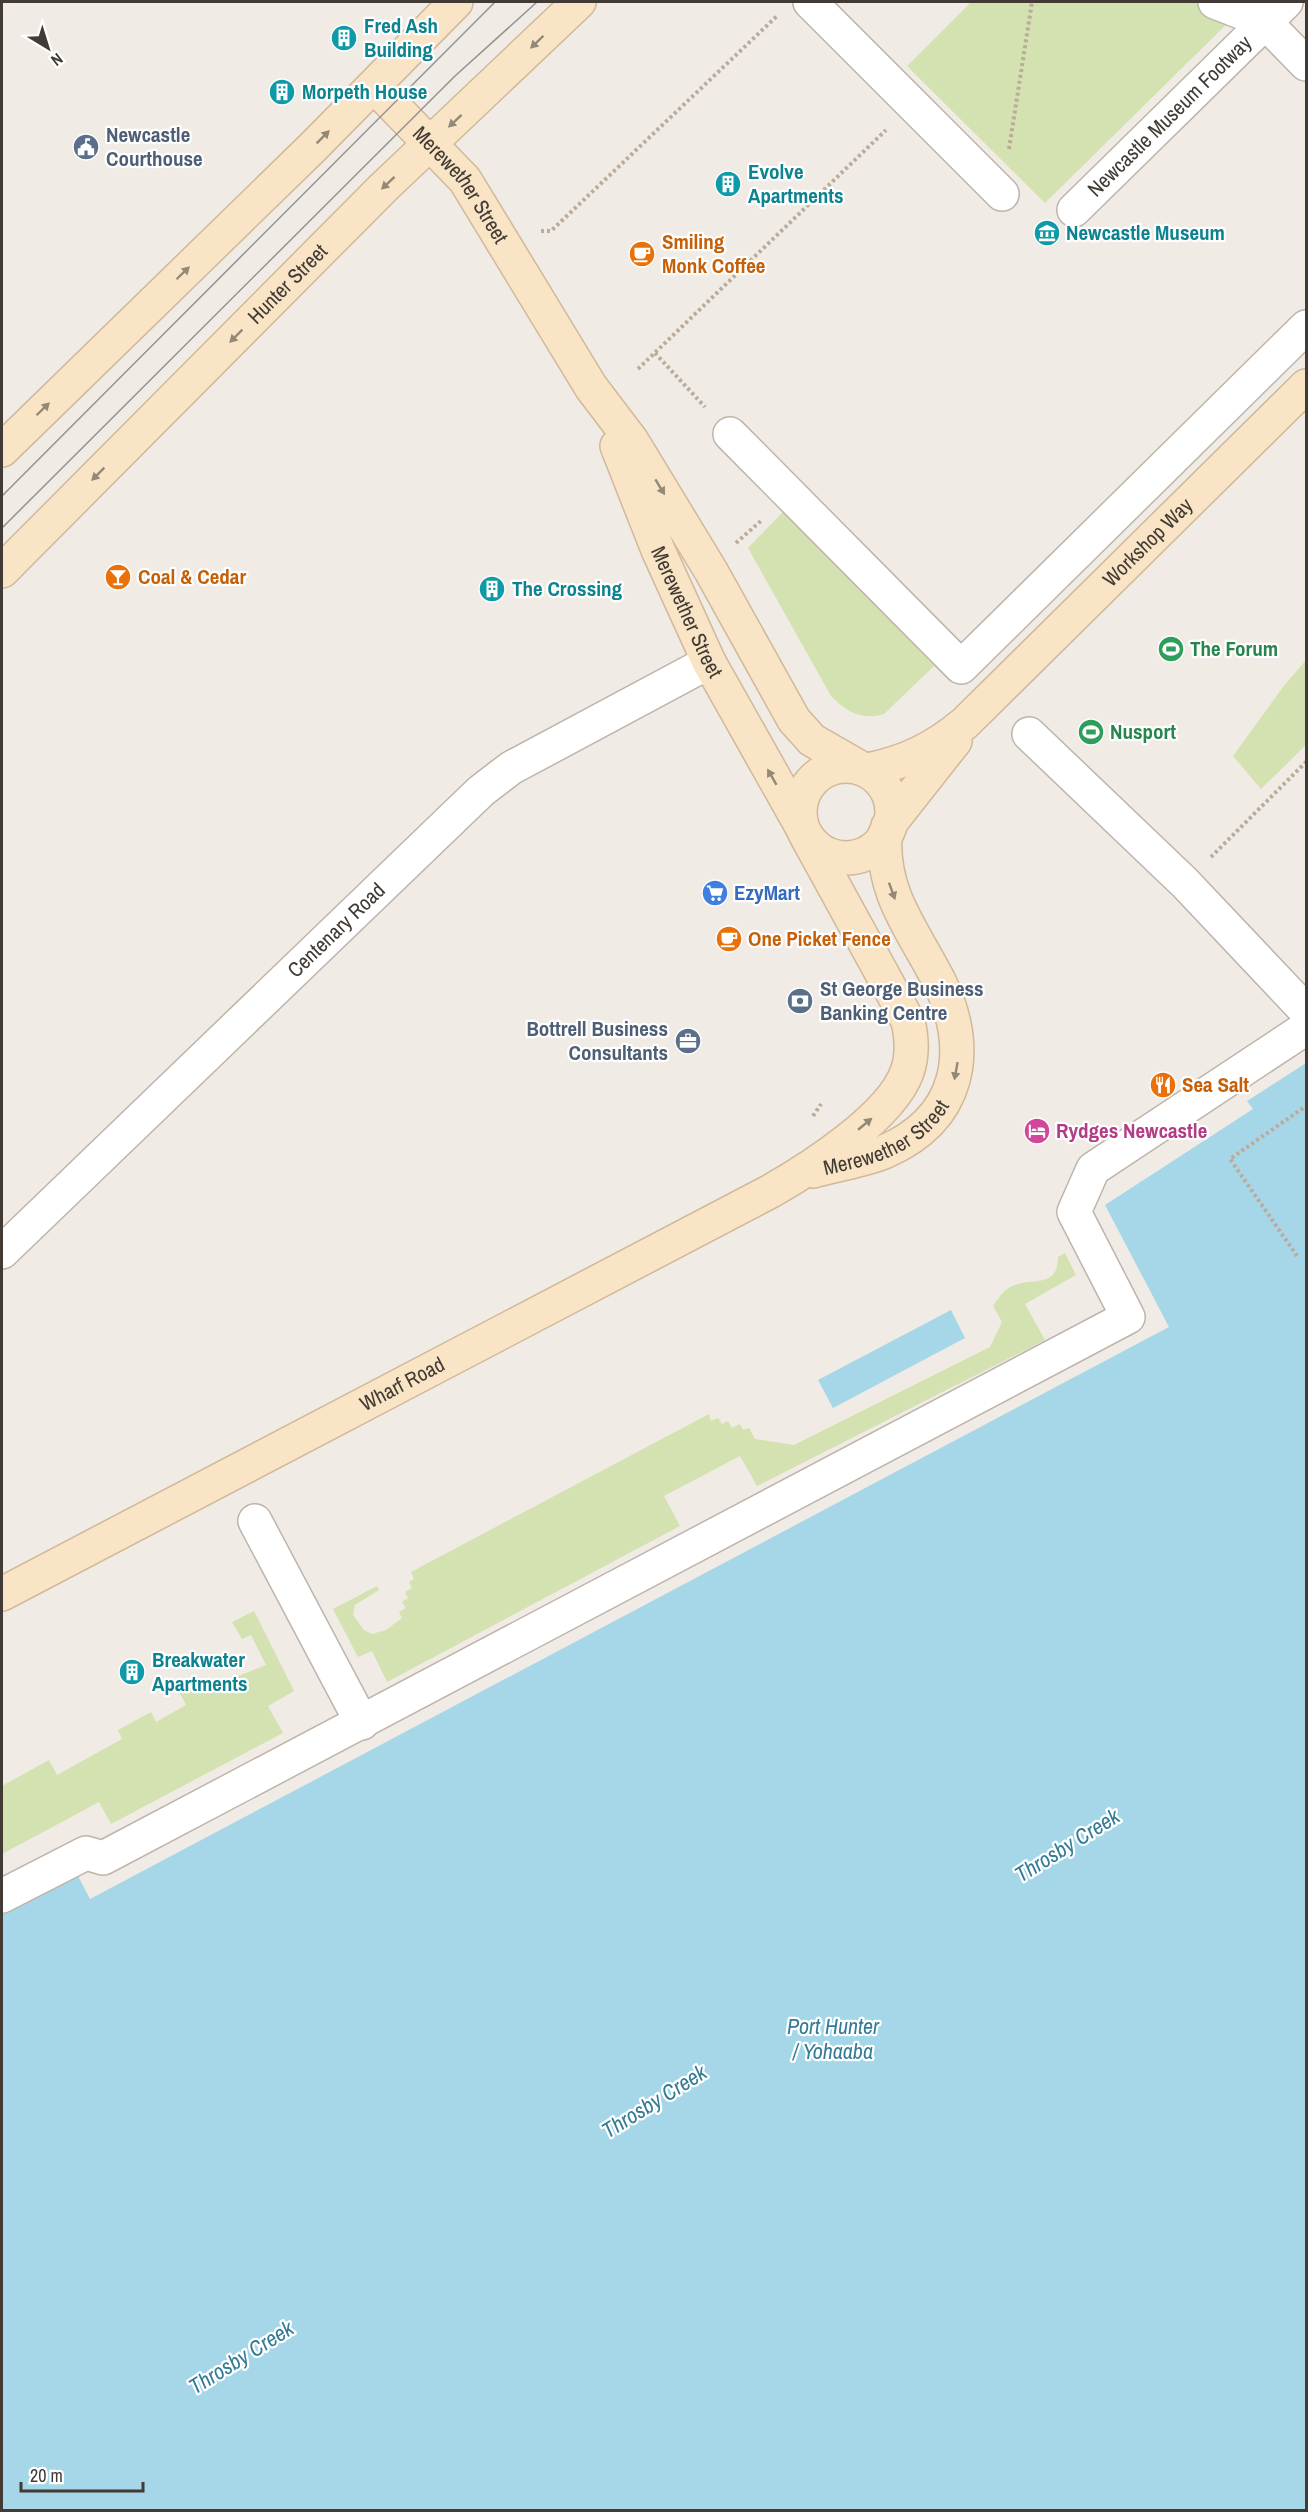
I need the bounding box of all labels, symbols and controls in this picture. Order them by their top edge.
place label: Fred Ash Building [364,11,438,64]
north arrow [18,18,78,78]
building icon: Fred Ash Building [329,23,359,53]
street label: Newcastle Museum Footway [1081,28,1258,203]
one-way arrow [531,35,545,49]
text: N [47,48,68,71]
building icon: Morpeth House [267,77,297,107]
place label: Morpeth House [302,77,427,106]
one-way arrow [447,114,462,128]
street label: Merewether Street [406,119,515,249]
place label: Newcastle Courthouse [106,120,203,173]
one-way arrow [315,130,330,144]
public building icon: Newcastle Courthouse [71,132,101,162]
place label: Evolve Apartments [748,157,844,210]
building icon: Evolve Apartments [713,169,743,199]
one-way arrow [381,176,396,190]
museum icon: Newcastle Museum [1032,218,1062,248]
place label: Newcastle Museum [1066,218,1225,247]
place label: Smiling Monk Coffee [662,227,765,280]
street label: Hunter Street [241,237,334,330]
cafe icon: Smiling Monk Coffee [627,239,657,269]
one-way arrow [176,266,191,280]
one-way arrow [229,328,243,342]
one-way arrow [36,402,51,416]
one-way arrow [91,466,105,481]
one-way arrow [654,479,665,495]
street label: Workshop Way [1096,491,1199,593]
street label: Merewether Street [644,541,730,683]
bar icon: Coal & Cedar [103,562,133,592]
place label: Coal & Cedar [138,562,246,591]
building icon: The Crossing [477,574,507,604]
place label: The Crossing [512,574,623,603]
sports icon: The Forum [1156,634,1186,664]
place label: The Forum [1190,634,1278,663]
sports icon: Nusport [1076,717,1106,747]
place label: Nusport [1110,717,1176,746]
one-way arrow [767,768,777,785]
street label: Centenary Road [281,876,391,984]
supermarket icon: EzyMart [700,878,730,908]
place label: EzyMart [734,878,800,907]
one-way arrow [887,882,897,900]
cafe icon: One Picket Fence [714,924,744,954]
place label: One Picket Fence [748,924,891,953]
place label: St George Business Banking Centre [820,974,984,1027]
bank icon: St George Business Banking Centre [785,986,815,1016]
place label: Bottrell Business Consultants [526,1014,668,1067]
office icon: Bottrell Business Consultants [673,1026,703,1056]
one-way arrow [951,1062,960,1081]
restaurant icon: Sea Salt [1148,1070,1178,1100]
place label: Sea Salt [1182,1070,1249,1099]
street label: Merewether Street [820,1094,956,1182]
hotel icon: Rydges Newcastle [1022,1116,1052,1146]
place label: Rydges Newcastle [1056,1116,1207,1145]
one-way arrow [857,1118,872,1131]
street label: Wharf Road [355,1350,450,1418]
place label: Breakwater Apartments [152,1645,248,1698]
building icon: Breakwater Apartments [117,1657,147,1687]
water label: Throsby Creek [1009,1800,1126,1889]
water label: Port Hunter / Yohaaba [787,2011,880,2066]
water label: Throsby Creek [596,2056,713,2145]
water label: Throsby Creek [183,2312,300,2401]
scale bar [21,2455,142,2493]
text: 20 m [30,2463,63,2488]

